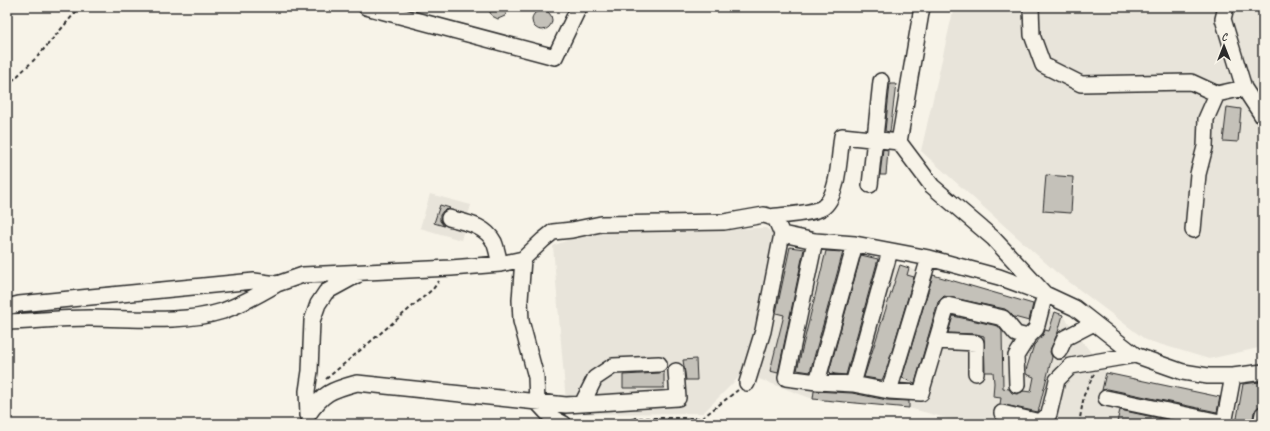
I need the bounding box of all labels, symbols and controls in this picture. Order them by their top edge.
north arrow [1204,26,1244,66]
text: С [1221,29,1228,43]

